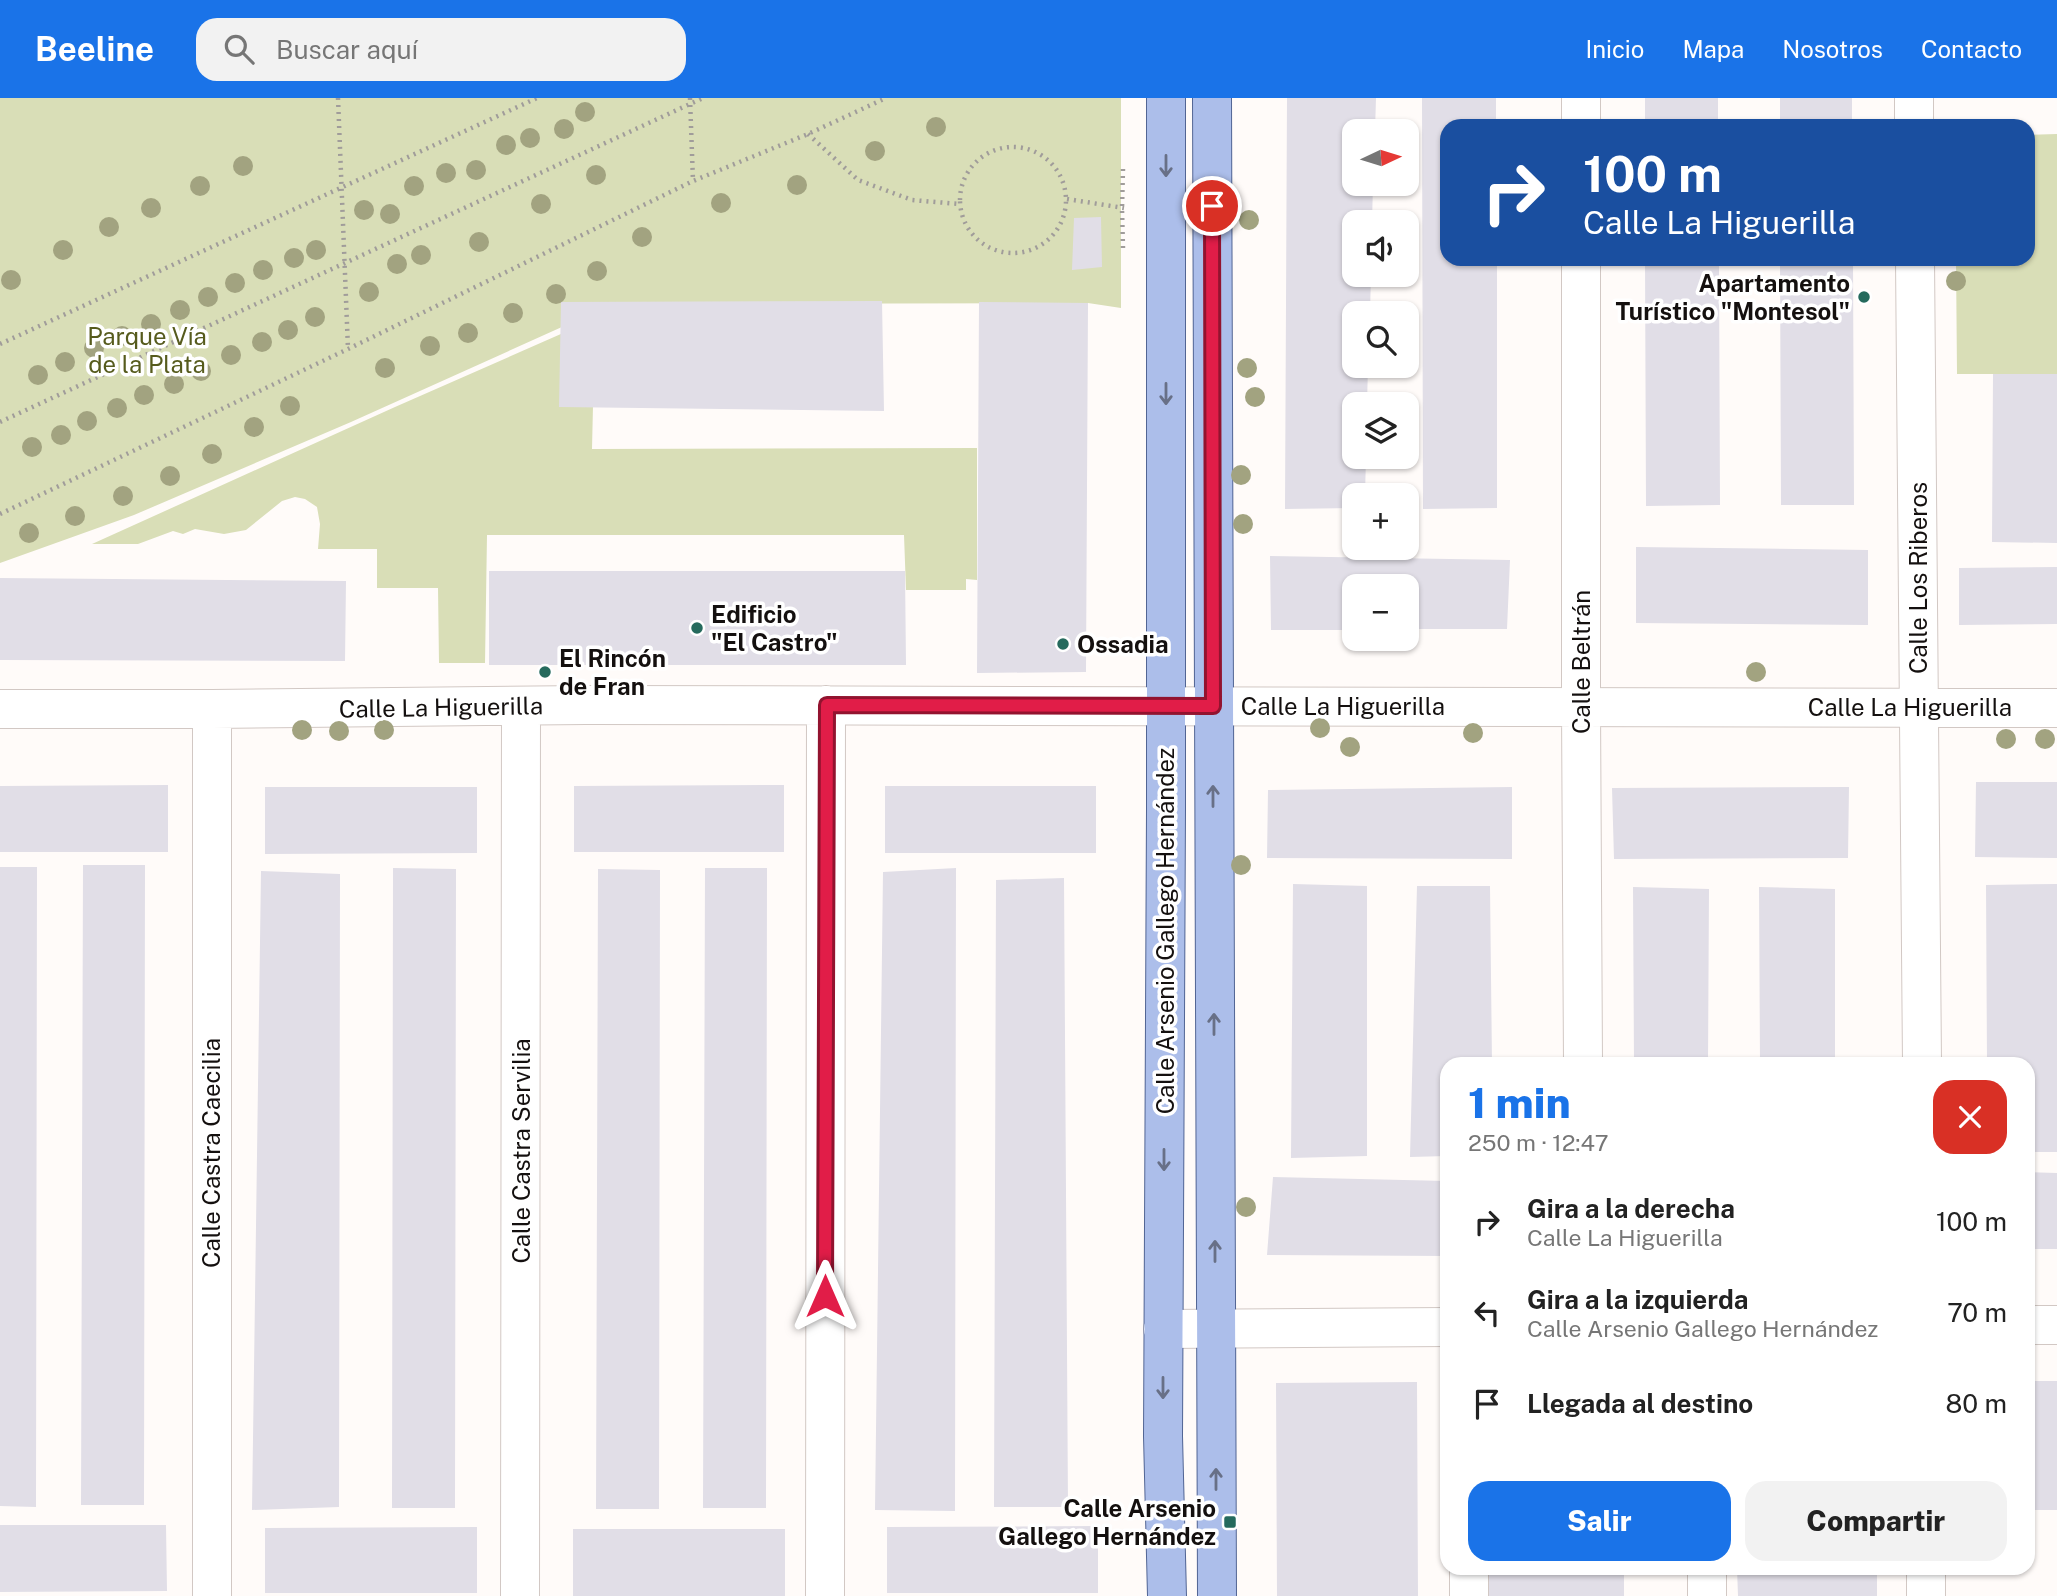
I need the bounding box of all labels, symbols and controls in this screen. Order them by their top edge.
search box [196,18,686,81]
text: Beeline [35,30,154,68]
icon: search [220,30,258,68]
text: Buscar aquí [276,34,418,65]
text: Inicio [1585,35,1644,63]
text: Mapa [1682,35,1744,63]
text: Nosotros [1782,35,1883,63]
text: Contacto [1921,35,2022,63]
north arrow [1342,119,1419,196]
map controls [1342,119,1419,651]
text: 100 m [1583,145,1722,203]
icon: right [1468,147,1559,238]
one-way arrow [1159,154,1173,177]
pin [1182,176,1242,236]
icon: arrive [1193,187,1231,225]
text: Calle La Higuerilla [1583,204,1855,241]
button: sound [1342,210,1419,287]
place label: Apartamento Turístico "Montesol" [1616,269,1850,325]
marker: Apartamento Turístico "Montesol" [1856,289,1872,305]
button: search [1342,301,1419,378]
park label: Parque Vía de la Plata [87,322,207,378]
one-way arrow [1159,382,1173,405]
button: layers [1342,392,1419,469]
street label: Calle Los Riberos [1904,482,1932,674]
button: + [1342,483,1419,560]
button: − [1342,574,1419,651]
street label: Calle Beltrán [1567,590,1595,734]
place label: Edificio "El Castro" [711,600,838,656]
marker: Edificio "El Castro" [689,620,705,636]
place label: Ossadia [1077,630,1169,658]
marker: Ossadia [1055,636,1071,652]
place label: El Rincón de Fran [559,644,666,700]
marker: El Rincón de Fran [537,664,553,680]
street label: Calle La Higuerilla [339,691,543,723]
street label: Calle La Higuerilla [1241,692,1445,720]
street label: Calle La Higuerilla [1808,693,2012,721]
street label: Calle Arsenio Gallego Hernández [1151,748,1179,1114]
one-way arrow [1206,785,1220,808]
one-way arrow [1207,1013,1221,1036]
street label: Calle Castra Caecilia [197,1038,225,1268]
street label: Calle Castra Servilia [507,1038,535,1264]
text: 1 min [1468,1078,1571,1127]
button: close [1933,1080,2007,1154]
text: 250 m · 12:47 [1468,1129,1609,1156]
one-way arrow [1157,1148,1171,1171]
text: Gira a la derecha [1527,1193,1735,1224]
icon: right [1468,1203,1506,1241]
text: 100 m [1936,1206,2007,1237]
text: Calle La Higuerilla [1527,1224,1723,1251]
one-way arrow [1208,1240,1222,1263]
position arrow [788,1259,862,1333]
text: Gira a la izquierda [1527,1284,1749,1315]
icon: left [1468,1294,1506,1332]
text: 70 m [1947,1297,2007,1328]
text: Calle Arsenio Gallego Hernández [1527,1315,1878,1342]
one-way arrow [1156,1376,1170,1399]
icon: arrive [1468,1385,1506,1423]
text: Llegada al destino [1527,1388,1753,1419]
text: 80 m [1946,1388,2007,1419]
one-way arrow [1209,1468,1223,1491]
button: Salir [1468,1481,1731,1561]
button: Compartir [1745,1481,2007,1561]
place label: Calle Arsenio Gallego Hernández [998,1494,1216,1550]
marker: Calle Arsenio Gallego Hernández [1222,1514,1238,1530]

